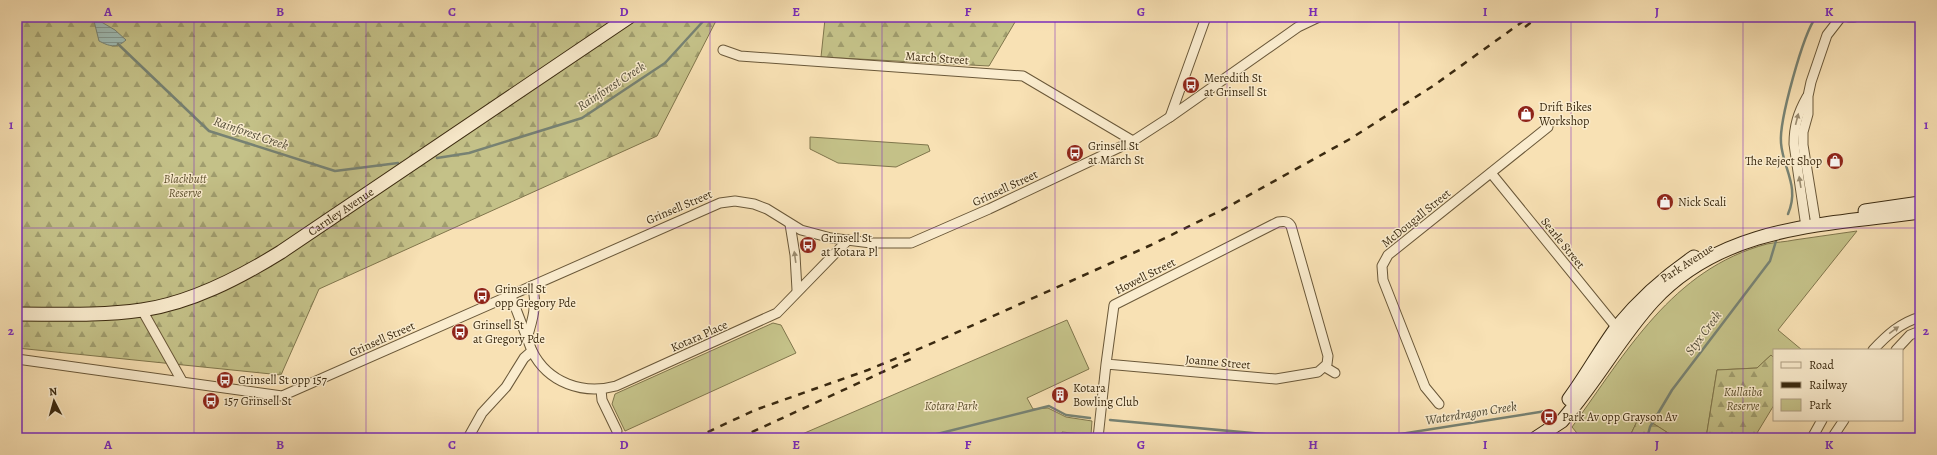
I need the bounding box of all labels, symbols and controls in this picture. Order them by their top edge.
text: A [103,3,113,20]
text: B [276,3,284,20]
text: C [448,3,456,20]
text: D [619,3,629,20]
text: E [792,3,800,20]
text: F [965,3,972,20]
text: G [1137,3,1145,20]
text: H [1308,3,1318,20]
text: I [1483,3,1488,20]
text: J [1655,3,1659,20]
text: K [1825,3,1834,20]
street label: March Street [905,48,969,68]
water label: Rainforest Creek [574,58,648,114]
place label: Meredith St at Grinsell St [1204,70,1267,100]
bus stop icon: Meredith St at Grinsell St [1181,75,1201,95]
place label: Drift Bikes Workshop [1538,99,1592,129]
shop icon: Drift Bikes Workshop [1516,104,1536,124]
water label: Rainforest Creek [211,112,291,154]
one-way arrow [1794,113,1800,125]
text: 1 [9,116,14,133]
text: 1 [1924,116,1929,133]
place label: Grinsell St at March St [1088,138,1144,168]
bus stop icon: Grinsell St at March St [1065,143,1085,163]
shop icon: The Reject Shop [1825,151,1845,171]
place label: The Reject Shop [1745,153,1822,169]
street label: Grinsell Street [970,166,1040,210]
park label: Blackbutt Reserve [164,171,207,201]
one-way arrow [1797,176,1803,188]
street label: Carnley Avenue [305,184,377,240]
street label: McDougall Street [1378,185,1454,251]
street label: Grinsell Street [644,186,714,228]
shop icon: Nick Scali [1655,192,1675,212]
place label: Nick Scali [1678,194,1726,210]
street label: Searle Street [1537,214,1589,272]
place label: Grinsell St at Kotara Pl [821,230,878,260]
bus stop icon: Grinsell St at Kotara Pl [798,235,818,255]
street label: Park Avenue [1657,240,1717,286]
one-way arrow [792,251,798,263]
street label: Howell Street [1112,254,1178,298]
place label: Grinsell St opp Gregory Pde [495,281,576,311]
bus stop icon: Grinsell St opp Gregory Pde [472,286,492,306]
water label: Styx Creek [1681,307,1725,359]
street label: Kotara Place [668,316,730,356]
street label: Grinsell Street [347,317,417,361]
place label: Grinsell St at Gregory Pde [473,317,545,347]
text: 2 [8,322,15,339]
bus stop icon: Grinsell St at Gregory Pde [450,322,470,342]
text: 2 [1923,322,1930,339]
one-way arrow [1889,326,1899,334]
legend [1773,349,1903,421]
street label: Joanne Street [1185,351,1251,373]
text: Road [1809,357,1835,373]
bus stop icon: Grinsell St opp 157 [215,370,235,390]
place label: Grinsell St opp 157 [238,372,328,388]
text: Railway [1809,377,1848,393]
place label: Kotara Bowling Club [1073,380,1139,410]
north arrow [34,381,74,421]
text: N [48,384,58,399]
park label: Kullaiba Reserve [1724,384,1763,414]
building icon: Kotara Bowling Club [1050,385,1070,405]
bus stop icon: 157 Grinsell St [201,391,221,411]
place label: 157 Grinsell St [224,393,292,409]
water label: Waterdragon Creek [1424,397,1518,429]
text: Park [1809,397,1832,413]
park label: Kotara Park [925,398,978,414]
bus stop icon: Park Av opp Grayson Av [1539,407,1559,427]
place label: Park Av opp Grayson Av [1562,409,1678,425]
text: A [103,436,113,453]
text: B [276,436,284,453]
text: C [448,436,456,453]
text: D [619,436,629,453]
text: E [792,436,800,453]
text: F [965,436,972,453]
text: G [1137,436,1145,453]
text: H [1308,436,1318,453]
text: I [1483,436,1488,453]
text: J [1655,436,1659,453]
text: K [1825,436,1834,453]

